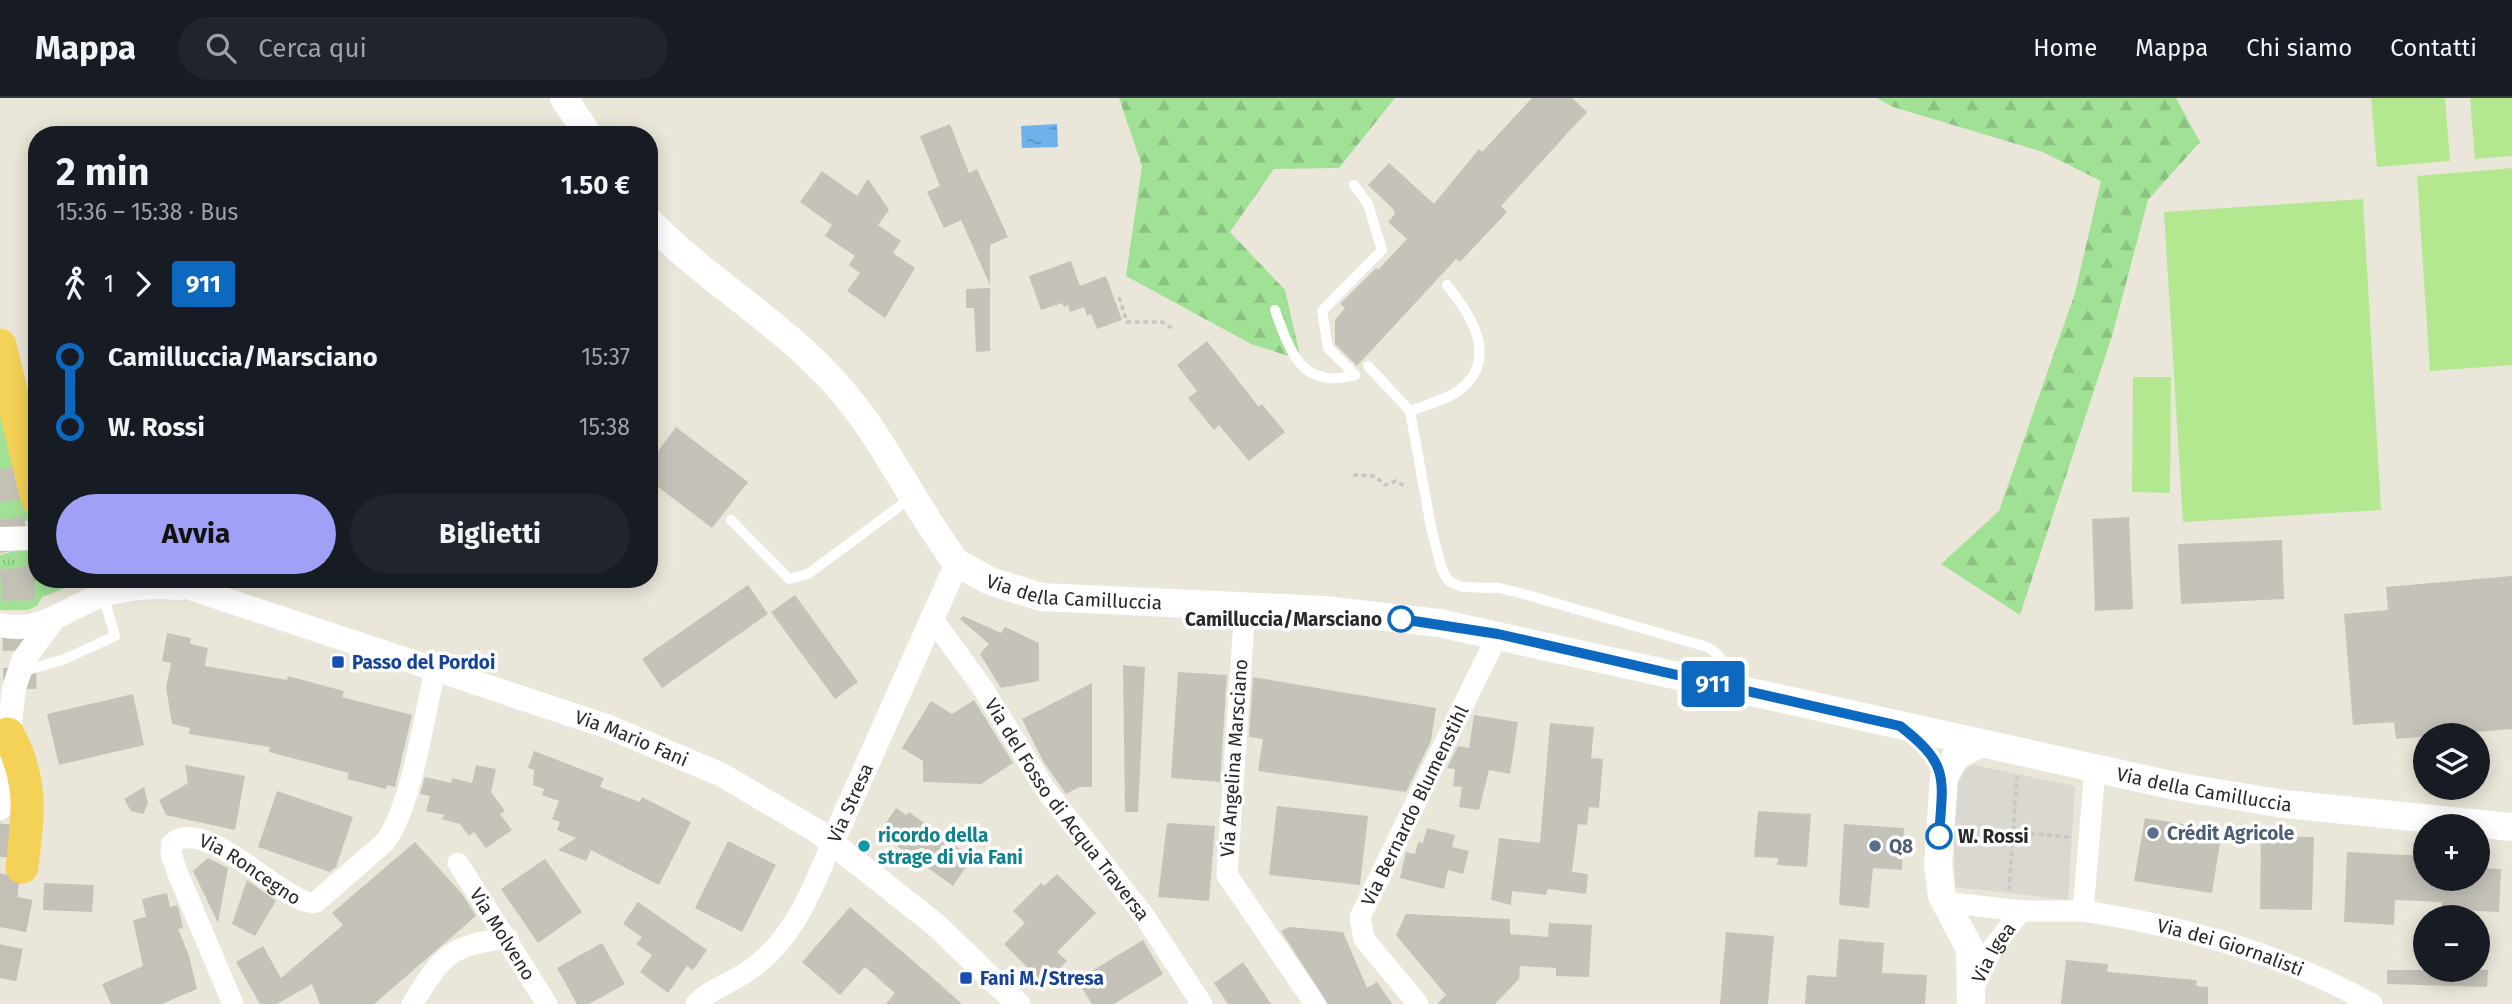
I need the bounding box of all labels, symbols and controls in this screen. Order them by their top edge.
search box [178,17,668,80]
text: Mappa [35,28,136,68]
icon: search [202,29,240,67]
text: Cerca qui [258,33,367,64]
text: Home [2033,34,2097,62]
text: Mappa [2135,34,2208,62]
text: Chi siamo [2246,34,2352,62]
text: Contatti [2390,34,2477,62]
text: 2 min [56,149,149,195]
text: 1.50 € [561,170,630,201]
text: 15:36 – 15:38 · Bus [56,198,238,226]
icon: walk [56,265,94,303]
icon: forward [124,265,162,303]
text: 1 [104,270,114,298]
text: 911 [186,270,221,298]
text: Camilluccia/Marsciano [108,342,378,373]
text: 15:37 [581,343,630,371]
text: W. Rossi [108,412,205,443]
text: 15:38 [579,413,630,441]
button: Avvia [56,494,336,574]
button: Biglietti [350,494,630,574]
street label: Via della Camilluccia [984,569,1163,614]
marker: Camilluccia/Marsciano [1388,606,1414,632]
place label: Camilluccia/Marsciano [1185,608,1382,631]
place label: Passo del Pordoi [352,651,495,674]
marker: Passo del Pordoi [330,654,346,670]
street label: Via Angelina Marsciano [1216,658,1252,858]
line badge: 911 [1673,661,1753,707]
text: 911 [1696,670,1730,698]
street label: Via del Fosso di Acqua Traversa [980,694,1155,925]
street label: Via Bernardo Blumenstihl [1356,701,1473,909]
street label: Via Mario Fani [572,705,692,771]
map controls [2413,723,2490,982]
button: layers [2413,723,2490,800]
street label: Via Stresa [822,759,878,846]
street label: Via della Camilluccia [2115,762,2293,816]
button: + [2413,814,2490,891]
place label: Crédit Agricole [2167,822,2294,845]
marker: W. Rossi [1926,823,1952,849]
place label: ricordo della strage di via Fani [878,824,1023,869]
place label: W. Rossi [1958,825,2029,848]
marker: Crédit Agricole [2145,825,2161,841]
street label: Via Roncegno [196,828,305,909]
place label: Q8 [1889,835,1913,858]
marker: ricordo della strage di via Fani [856,838,872,854]
marker: Q8 [1867,838,1883,854]
street label: Via Molveno [465,884,540,984]
button: − [2413,905,2490,982]
street label: Via dei Giornalisti [2155,913,2307,981]
street label: Via Igea [1966,917,2020,986]
place label: Fani M./Stresa [980,967,1104,990]
marker: Fani M./Stresa [958,970,974,986]

